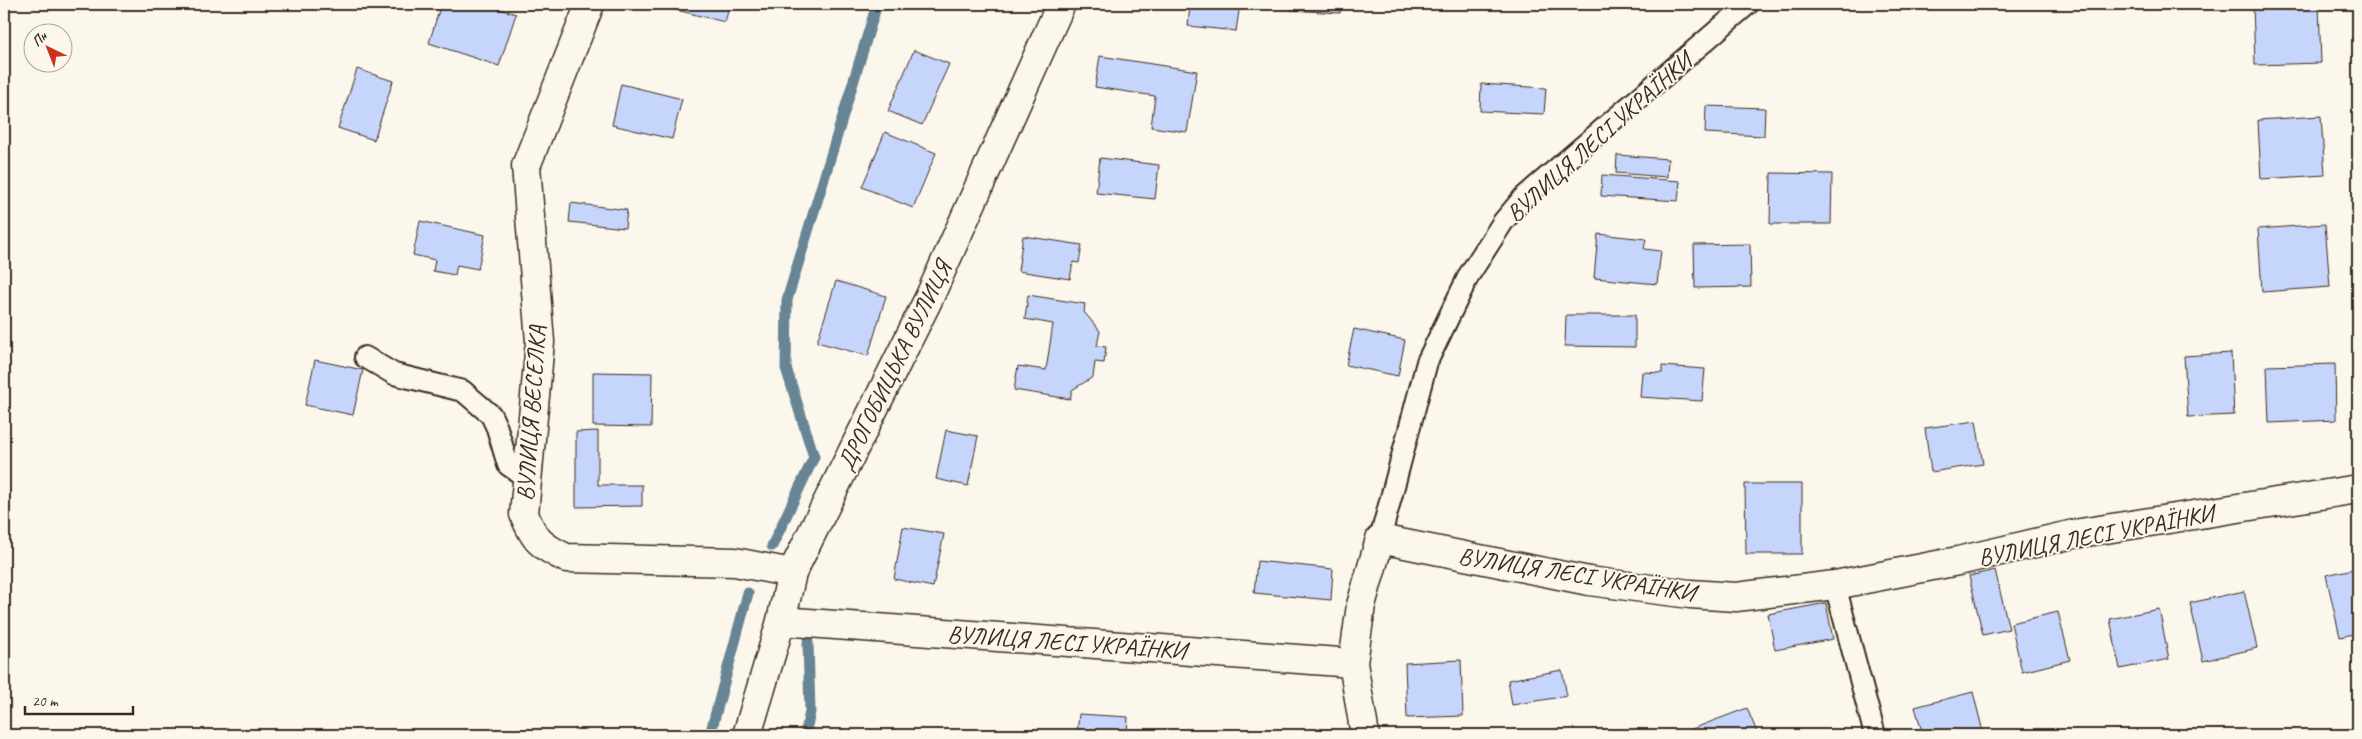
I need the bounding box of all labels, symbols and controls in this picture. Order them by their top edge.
north arrow [22,22,72,72]
text: Пн [28,27,51,50]
street label: ВУЛИЦЯ ЛЕСІ УКРАЇНКИ [1500,43,1701,228]
street label: ДРОГОБИЦЬКА ВУЛИЦЯ [830,253,959,476]
street label: ВУЛИЦЯ ВЕСЕЛКА [510,323,552,502]
street label: ВУЛИЦЯ ЛЕСІ УКРАЇНКИ [1976,497,2220,573]
street label: ВУЛИЦЯ ЛЕСІ УКРАЇНКИ [1456,540,1701,608]
street label: ВУЛИЦЯ ЛЕСІ УКРАЇНКИ [947,619,1191,666]
scale bar [25,684,132,716]
text: 20 m [32,692,59,711]

